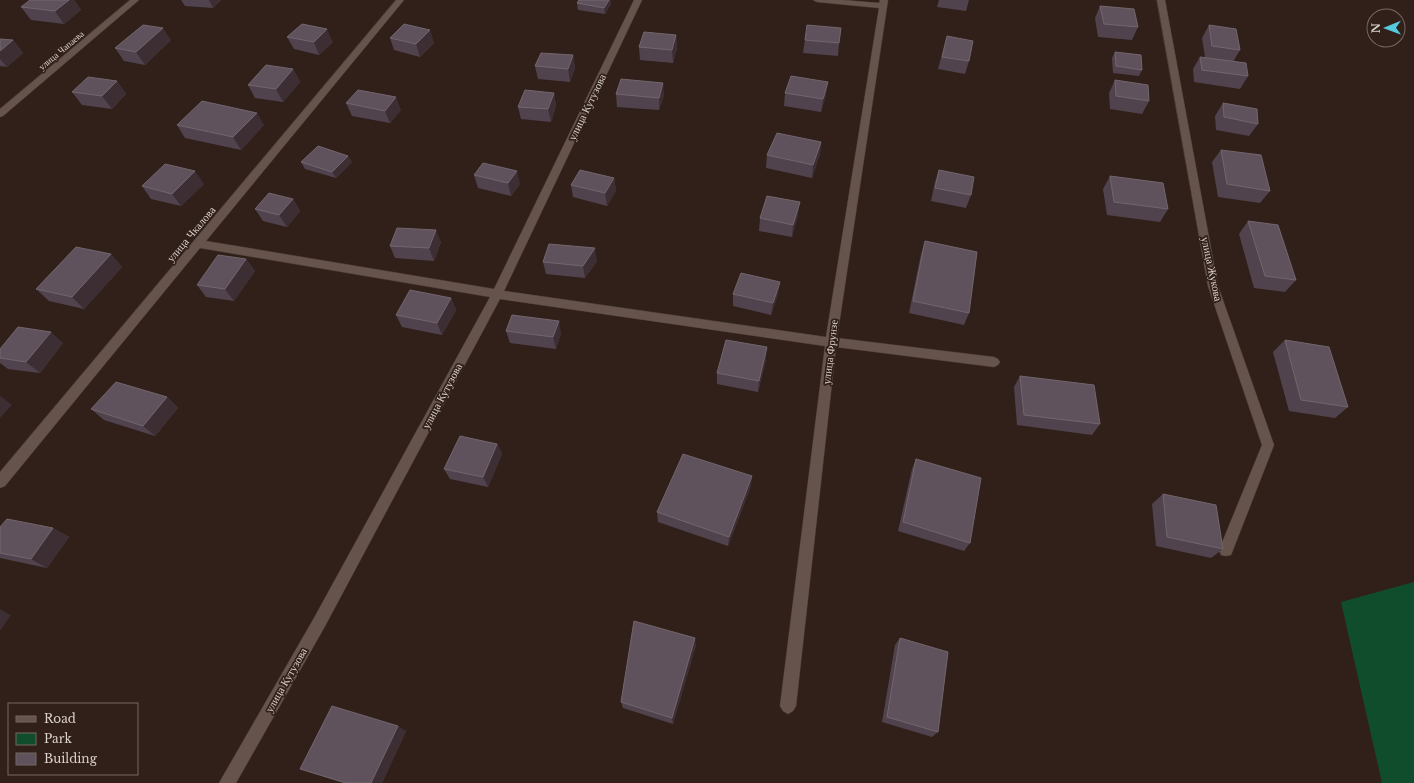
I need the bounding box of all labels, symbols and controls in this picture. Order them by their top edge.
north arrow [1366,8,1406,48]
text: N [1369,22,1383,33]
street label: улица Чапаева [36,28,86,72]
street label: улица Кутузова [565,71,609,143]
street label: улица Чкалова [164,203,218,265]
street label: улица Жукова [1198,236,1226,303]
street label: улица Фрунзе [819,319,841,385]
street label: улица Кутузова [419,361,465,431]
street label: улица Кутузова [262,645,310,715]
legend [8,703,138,775]
text: Road [44,711,76,726]
text: Park [44,731,72,746]
text: Building [44,751,98,766]

